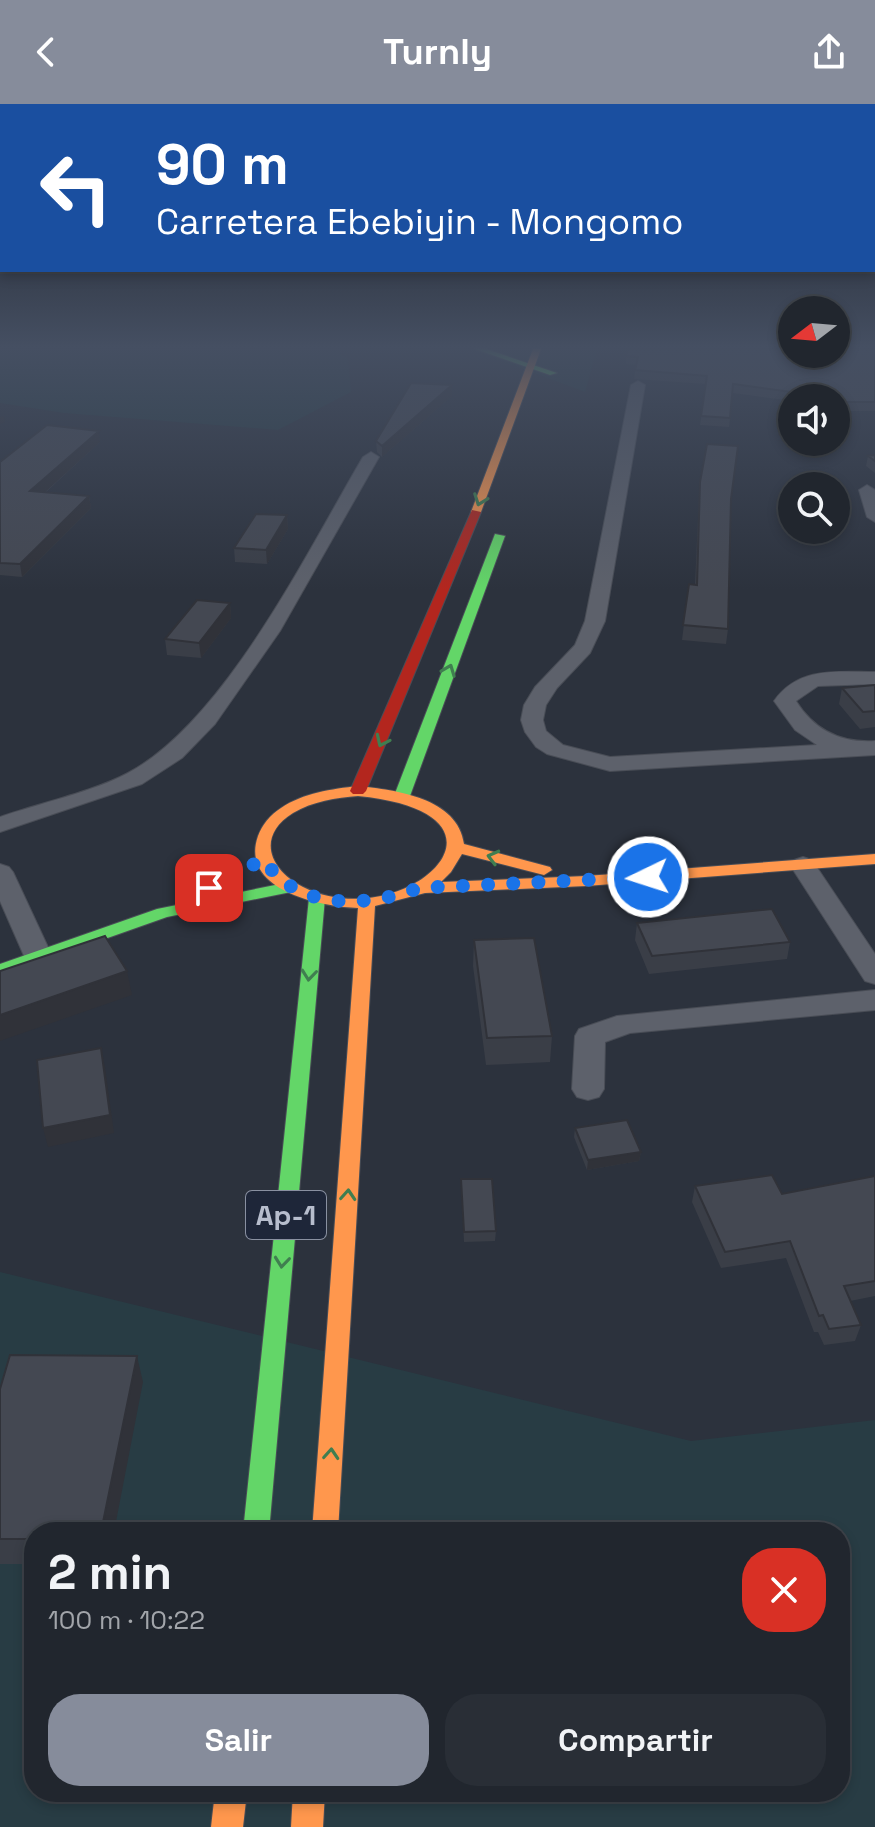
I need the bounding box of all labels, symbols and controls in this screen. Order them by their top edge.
text: Turnly [383,29,492,75]
icon: back [24,30,68,74]
icon: share [807,30,851,74]
text: 90 m [156,129,289,200]
icon: left [24,136,128,240]
text: Carretera Ebebiyin - Mongomo [156,199,684,245]
north arrow [778,296,850,368]
map controls [778,296,850,544]
button: sound [778,384,850,456]
button: search [778,472,850,544]
one-way arrow [474,492,490,506]
one-way arrow [439,664,455,678]
one-way arrow [376,732,392,747]
position arrow [606,835,690,919]
one-way arrow [487,850,501,867]
pin [175,854,243,922]
icon: arrive [187,866,231,910]
one-way arrow [301,969,318,982]
one-way arrow [339,1188,356,1201]
road number: Ap-1 [246,1191,326,1239]
one-way arrow [273,1256,290,1269]
one-way arrow [322,1447,339,1460]
text: 2 min [48,1542,172,1603]
button: close [742,1548,826,1632]
text: 100 m · 10:22 [48,1603,205,1637]
button: Salir [48,1694,429,1786]
button: Compartir [445,1694,826,1786]

